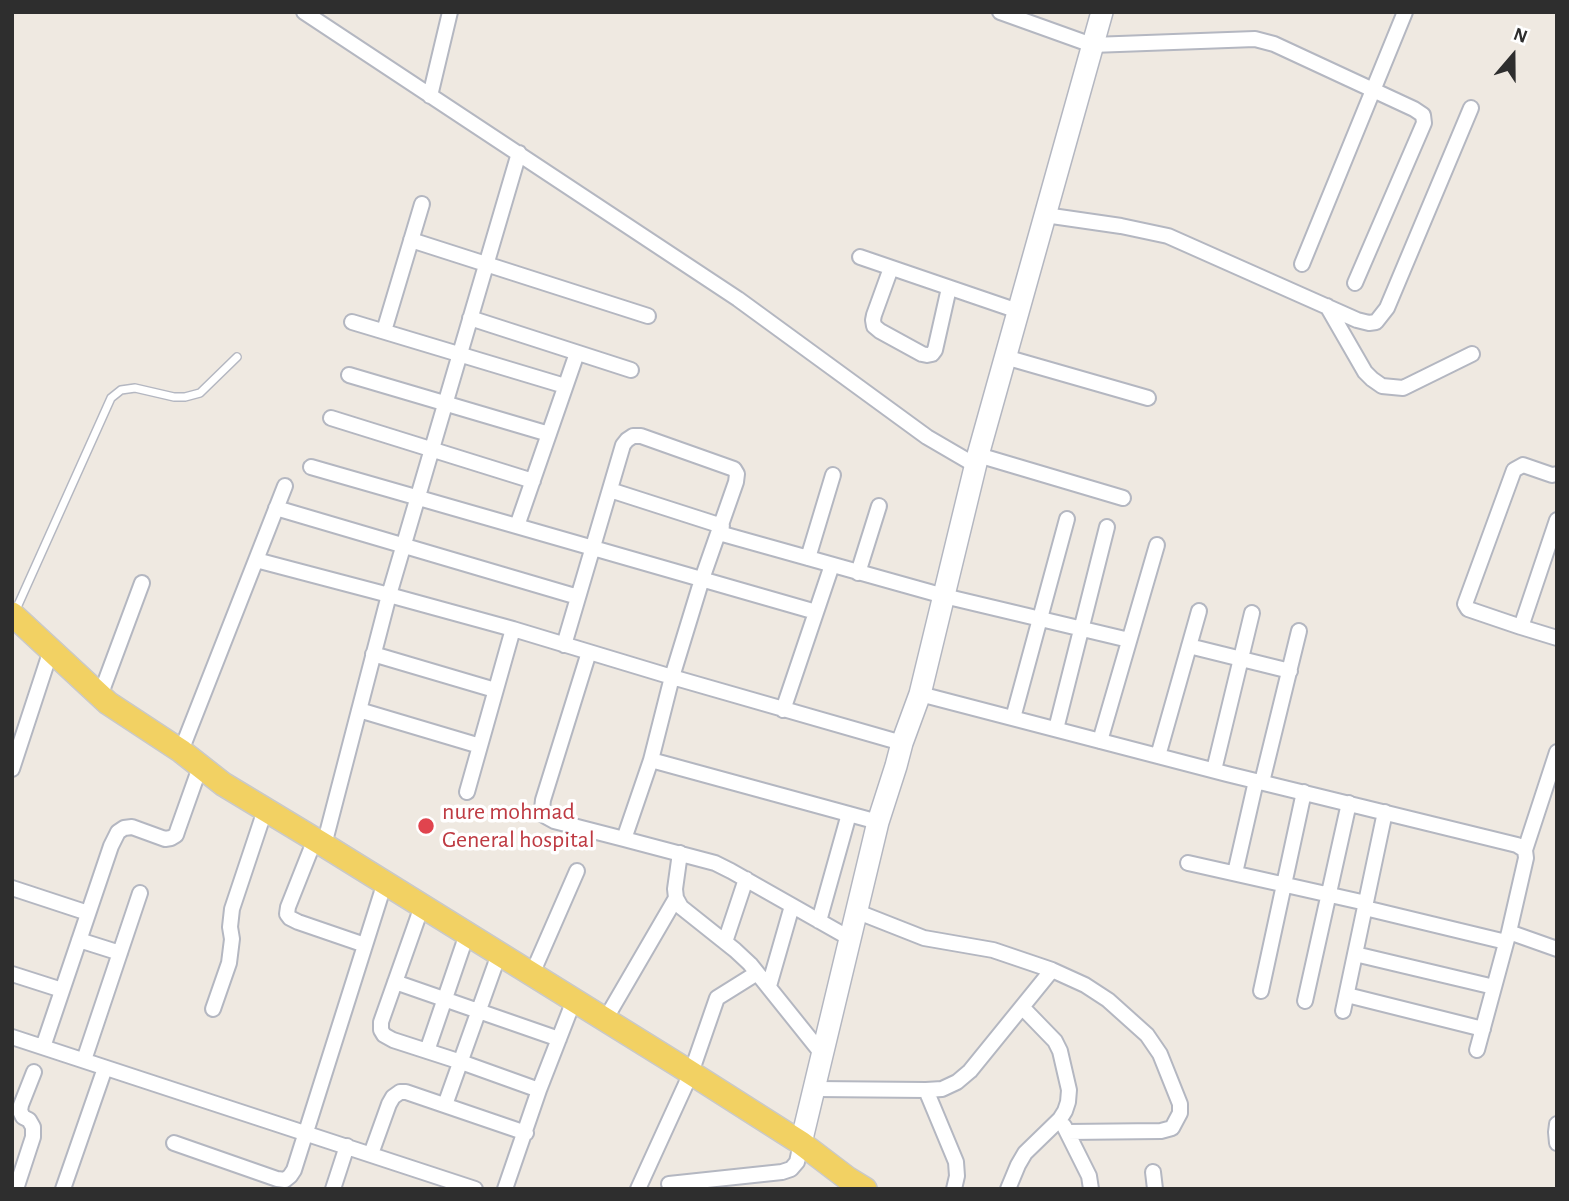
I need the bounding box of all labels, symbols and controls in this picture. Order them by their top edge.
north arrow [1478,21,1548,91]
text: N [1511,25,1530,47]
place label: nure mohmad General hospital [442,798,595,854]
marker: nure mohmad General hospital [416,816,436,836]

